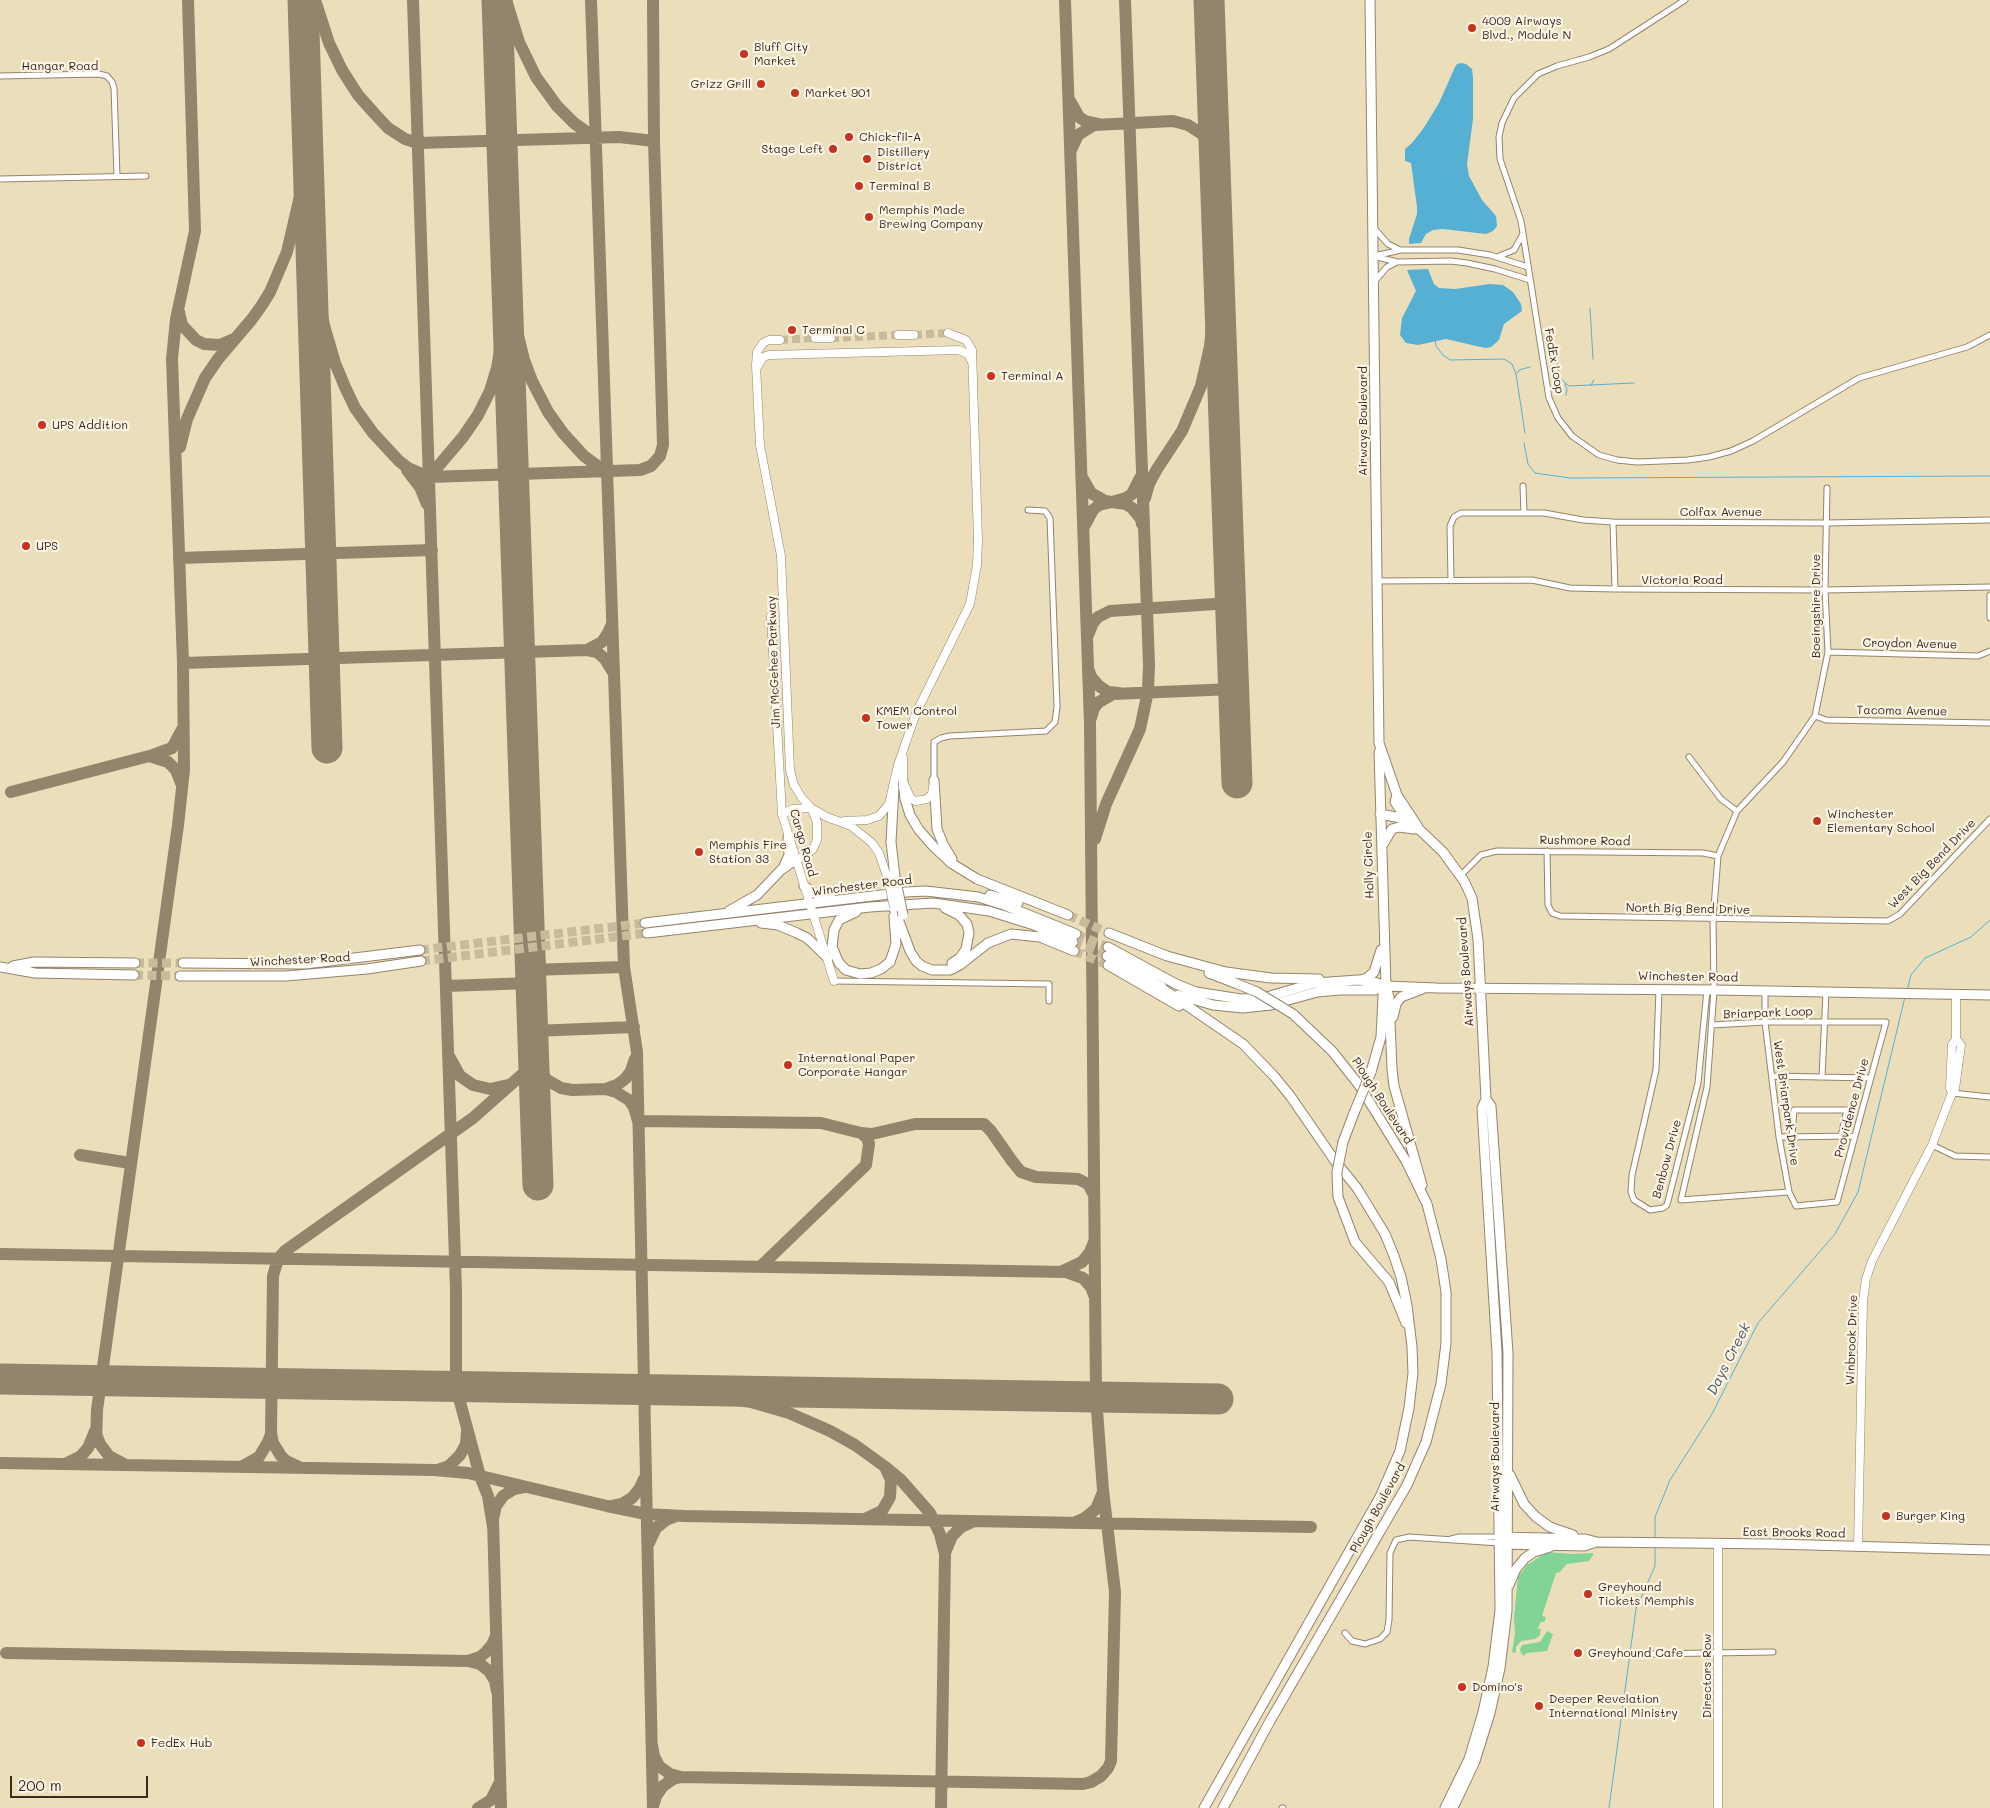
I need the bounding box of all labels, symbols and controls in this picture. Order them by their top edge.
place label: 4009 Airways Blvd., Module N [1482,14,1571,42]
marker: 4009 Airways Blvd., Module N [1466,22,1478,34]
place label: Bluff City Market [754,40,808,68]
marker: Bluff City Market [738,48,750,60]
street label: Hangar Road [22,59,98,73]
place label: Grizz Grill [691,77,751,91]
marker: Grizz Grill [755,78,767,90]
place label: Market 901 [805,86,871,100]
marker: Market 901 [789,87,801,99]
place label: Chick-fil-A [859,130,921,144]
marker: Chick-fil-A [843,131,855,143]
place label: Stage Left [762,142,823,156]
marker: Stage Left [827,143,839,155]
place label: Distillery District [877,145,929,173]
marker: Distillery District [861,153,873,165]
place label: Terminal B [869,179,931,193]
marker: Terminal B [853,180,865,192]
place label: Memphis Made Brewing Company [879,203,983,231]
marker: Memphis Made Brewing Company [863,211,875,223]
place label: Terminal C [802,323,865,337]
marker: Terminal C [786,324,798,336]
street label: FedEx Loop [1541,327,1567,395]
street label: Airways Boulevard [1356,366,1370,476]
place label: Terminal A [1001,369,1064,383]
marker: Terminal A [985,370,997,382]
place label: UPS Addition [52,418,128,432]
marker: UPS Addition [36,419,48,431]
street label: Colfax Avenue [1680,505,1762,519]
place label: UPS [36,539,58,553]
marker: UPS [20,540,32,552]
street label: Boeingshire Drive [1809,554,1823,658]
street label: Victoria Road [1641,573,1723,587]
street label: Jim McGehee Parkway [764,596,784,728]
street label: Croydon Avenue [1863,636,1957,652]
street label: Tacoma Avenue [1857,703,1947,719]
place label: KMEM Control Tower [876,704,957,732]
marker: KMEM Control Tower [860,712,872,724]
street label: Cargo Road [786,807,820,879]
place label: Winchester Elementary School [1827,807,1935,835]
marker: Winchester Elementary School [1811,815,1823,827]
street label: West Big Bend Drive [1885,816,1979,912]
street label: Holly Circle [1361,831,1377,899]
street label: Rushmore Road [1540,833,1630,849]
place label: Memphis Fire Station 33 [709,838,787,866]
marker: Memphis Fire Station 33 [693,846,705,858]
street label: Winchester Road [811,873,913,899]
street label: North Big Bend Drive [1626,901,1750,917]
street label: Airways Boulevard [1455,917,1477,1027]
street label: Winchester Road [249,950,351,970]
street label: Winchester Road [1638,969,1738,985]
street label: Briarpark Loop [1723,1004,1813,1022]
street label: West Briarpark Drive [1770,1039,1802,1167]
place label: International Paper Corporate Hangar [798,1051,915,1079]
street label: Plough Boulevard [1349,1055,1415,1147]
street label: Providence Drive [1832,1057,1872,1159]
marker: International Paper Corporate Hangar [782,1059,794,1071]
street label: Benbow Drive [1650,1118,1684,1200]
street label: Winbrook Drive [1843,1294,1861,1386]
water label: Days Creek [1704,1320,1754,1398]
street label: Airways Boulevard [1488,1402,1502,1512]
street label: Plough Boulevard [1347,1461,1409,1555]
place label: Burger King [1896,1509,1965,1523]
marker: Burger King [1880,1510,1892,1522]
street label: East Brooks Road [1742,1525,1846,1541]
place label: Greyhound Tickets Memphis [1598,1580,1694,1608]
marker: Greyhound Tickets Memphis [1582,1588,1594,1600]
street label: Directors Row [1700,1634,1714,1718]
place label: Greyhound Cafe [1588,1646,1683,1660]
marker: Greyhound Cafe [1572,1647,1584,1659]
place label: Domino's [1472,1680,1523,1694]
marker: Domino's [1456,1681,1468,1693]
place label: Deeper Revelation International Ministry [1549,1692,1678,1720]
marker: Deeper Revelation International Ministry [1533,1700,1545,1712]
place label: FedEx Hub [151,1736,212,1750]
marker: FedEx Hub [135,1737,147,1749]
scale bar [12,1766,150,1798]
text: 200 m [18,1775,62,1795]

